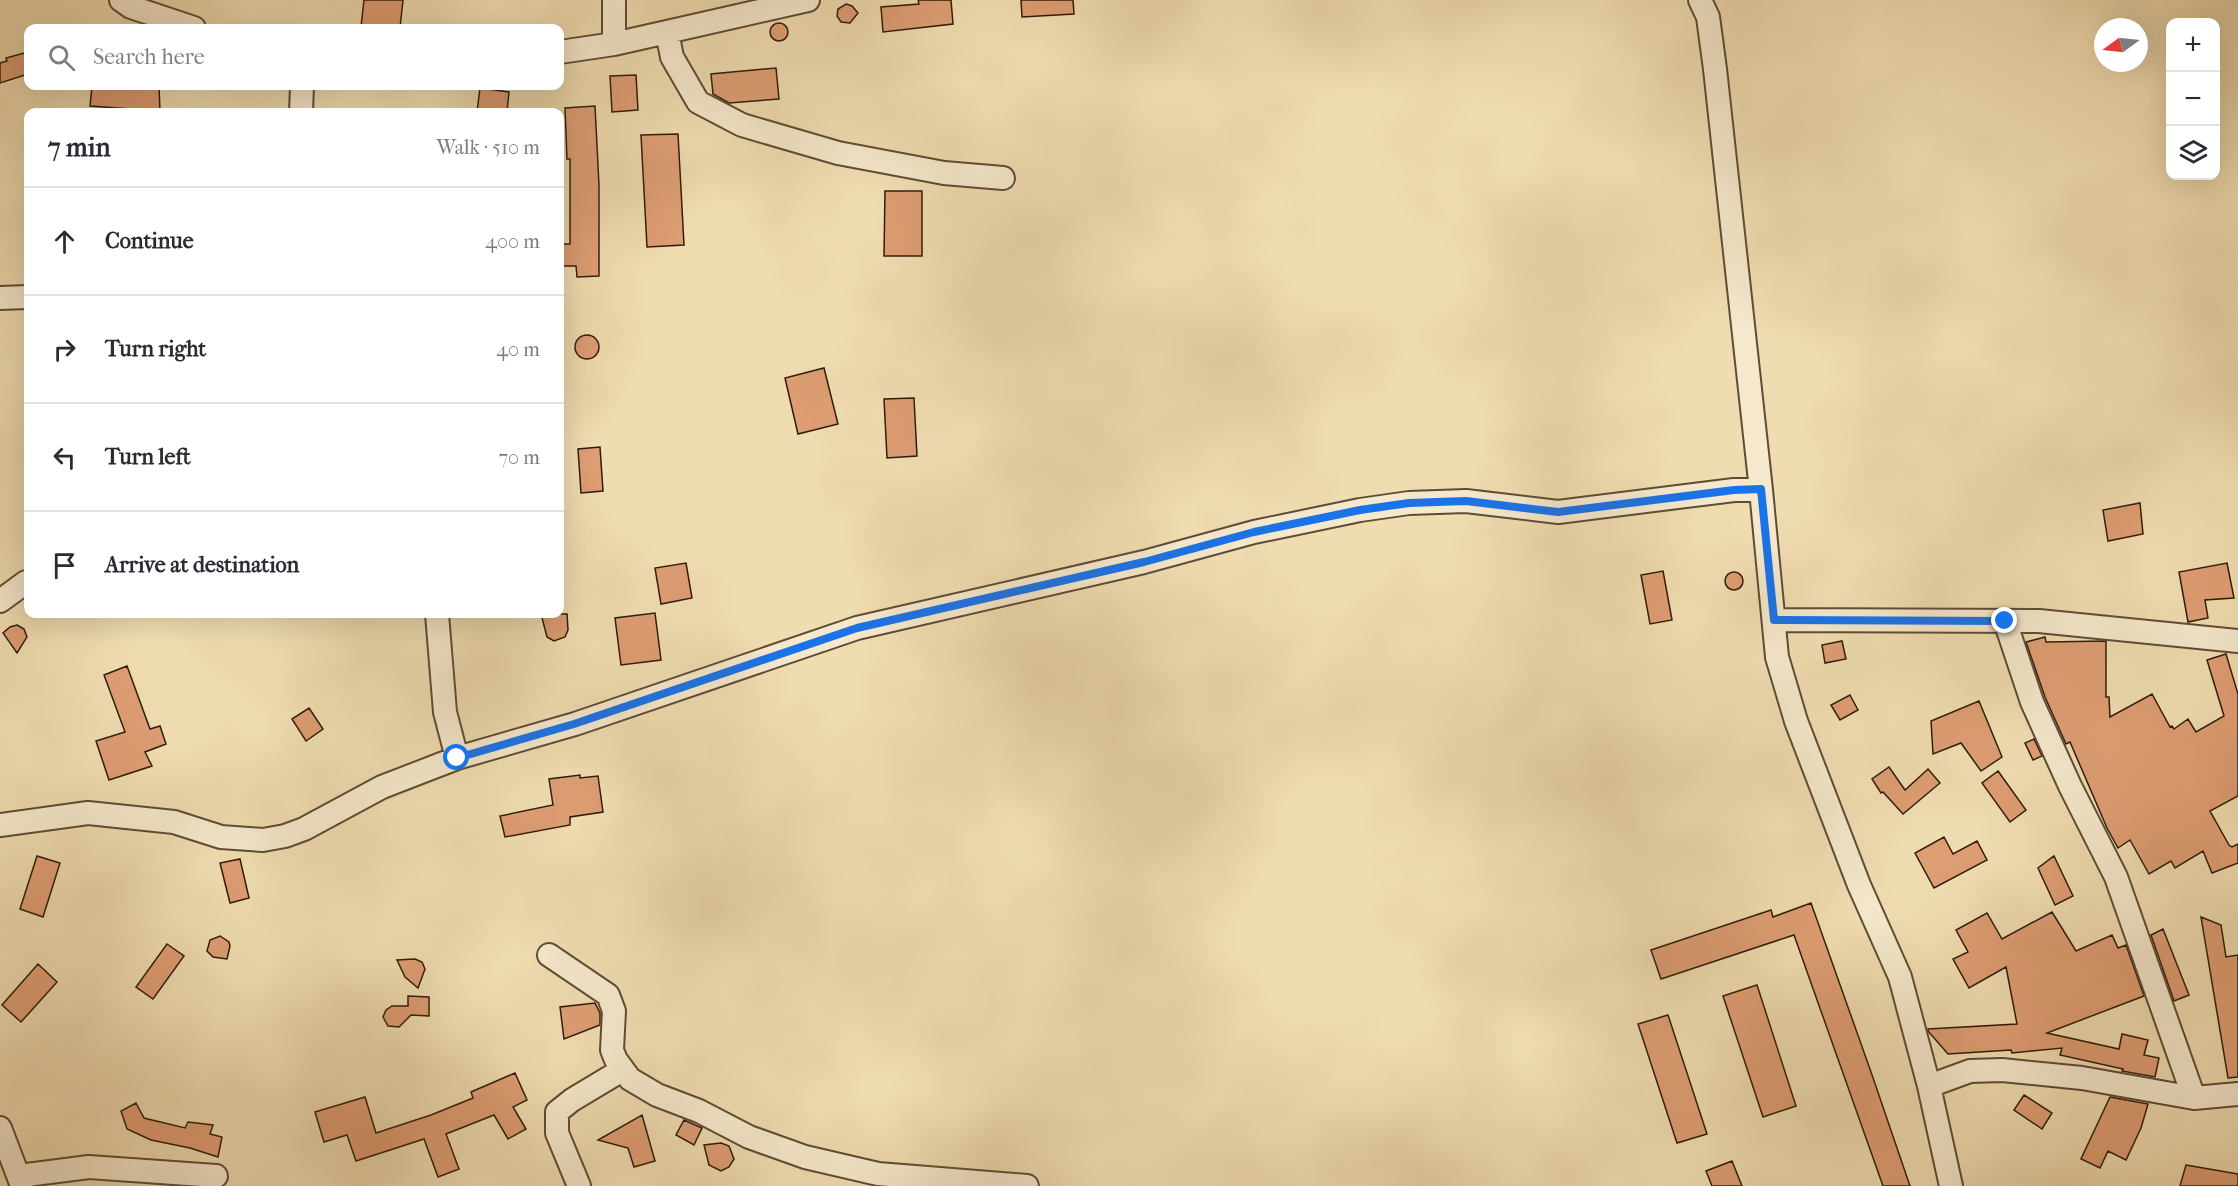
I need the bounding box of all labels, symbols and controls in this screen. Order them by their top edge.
north arrow [2094,18,2148,72]
map controls [2166,18,2220,180]
button: + [2166,18,2220,72]
search box [24,24,564,90]
icon: search [45,41,78,74]
text: Search here [93,44,205,70]
button: − [2166,72,2220,126]
button: layers [2166,126,2220,180]
text: 7 min [48,132,111,163]
text: Walk · 510 m [436,136,540,159]
icon: ahead [48,225,81,258]
text: Continue [105,228,194,254]
text: 400 m [485,230,540,253]
icon: right [48,333,81,366]
text: Turn right [105,336,206,362]
text: 40 m [496,338,540,361]
icon: left [48,441,81,474]
text: Turn left [105,444,191,470]
text: 70 m [498,446,540,469]
icon: arrive [48,549,81,582]
text: Arrive at destination [105,552,299,578]
route end [1991,607,2017,633]
route start [443,744,469,770]

